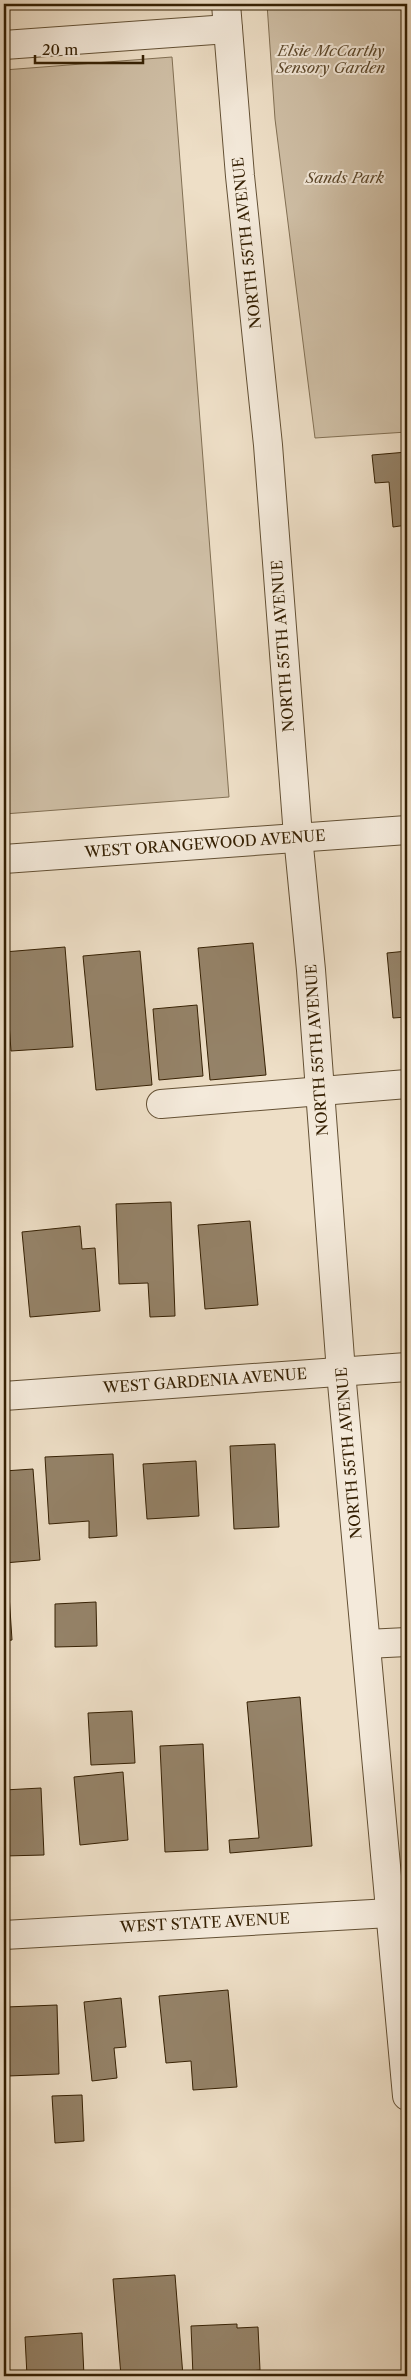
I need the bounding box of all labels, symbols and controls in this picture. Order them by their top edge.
scale bar [35,32,142,64]
text: 20 m [42,40,78,59]
park label: Elsie McCarthy Sensory Garden [276,41,385,77]
street label: NORTH 55TH AVENUE [228,156,265,330]
park label: Sands Park [305,168,384,187]
street label: NORTH 55TH AVENUE [267,559,298,733]
street label: WEST ORANGEWOOD AVENUE [83,826,326,861]
street label: NORTH 55TH AVENUE [301,963,332,1137]
street label: WEST GARDENIA AVENUE [101,1364,307,1397]
street label: NORTH 55TH AVENUE [332,1366,365,1540]
street label: WEST STATE AVENUE [119,1909,290,1936]

